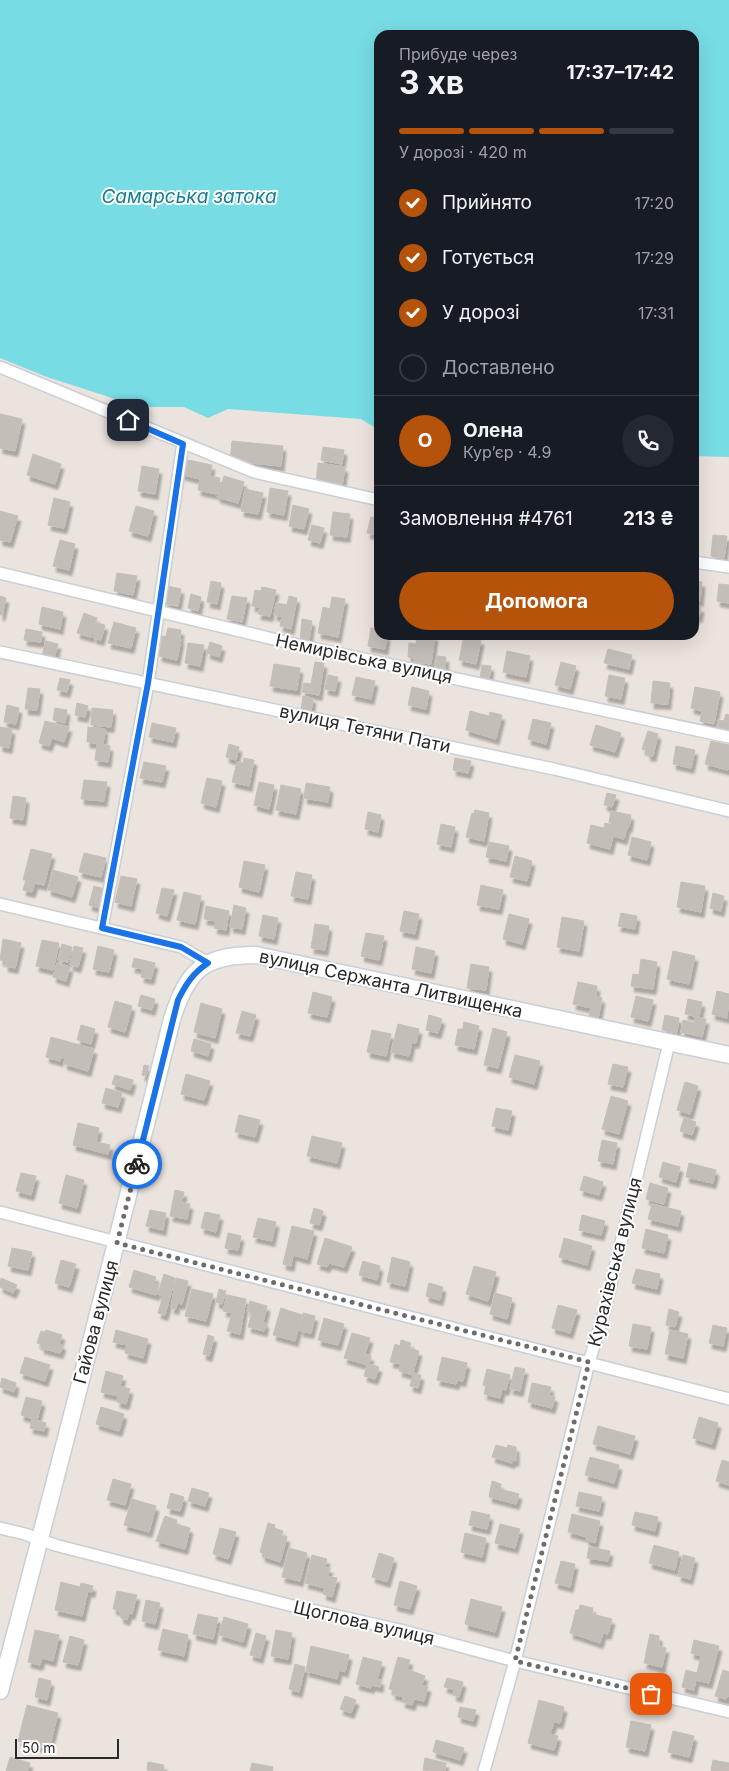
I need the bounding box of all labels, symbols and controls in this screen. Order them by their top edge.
text: Прибуде через [399,44,517,64]
text: 17:37–17:42 [566,61,674,84]
text: 3 хв [399,63,464,102]
text: У дорозі · 420 m [399,142,527,162]
water label: Самарська затока [101,185,277,208]
icon: check [399,189,427,217]
text: Прийнято [442,191,532,214]
text: 17:20 [635,193,674,213]
icon: check [399,244,427,272]
text: Готується [442,246,534,269]
text: 17:29 [635,248,674,268]
icon: check [399,299,427,327]
text: У дорозі [442,301,520,324]
text: 17:31 [638,303,674,323]
text: Доставлено [442,356,555,379]
pin [107,399,149,441]
icon: home [114,406,142,434]
button: phone [622,415,674,467]
text: Олена [463,419,523,442]
text: О [418,429,432,452]
text: Кур’єр · 4.9 [463,442,551,462]
text: Замовлення #4761 [399,507,573,530]
text: 213 ₴ [623,507,674,530]
button: Допомога [399,572,674,630]
street label: Немирівська вулиця [274,629,455,688]
street label: вулиця Тетяни Пати [278,700,453,757]
street label: вулиця Сержанта Литвищенка [257,945,525,1022]
courier [112,1139,162,1189]
icon: bike [123,1150,151,1178]
street label: Курахівська вулиця [583,1175,646,1349]
street label: Гайова вулиця [69,1258,122,1386]
street label: Щоглова вулиця [292,1596,437,1649]
pin [630,1673,672,1715]
icon: bag [637,1680,665,1708]
scale bar [15,1736,119,1759]
text: 50 m [22,1739,56,1756]

